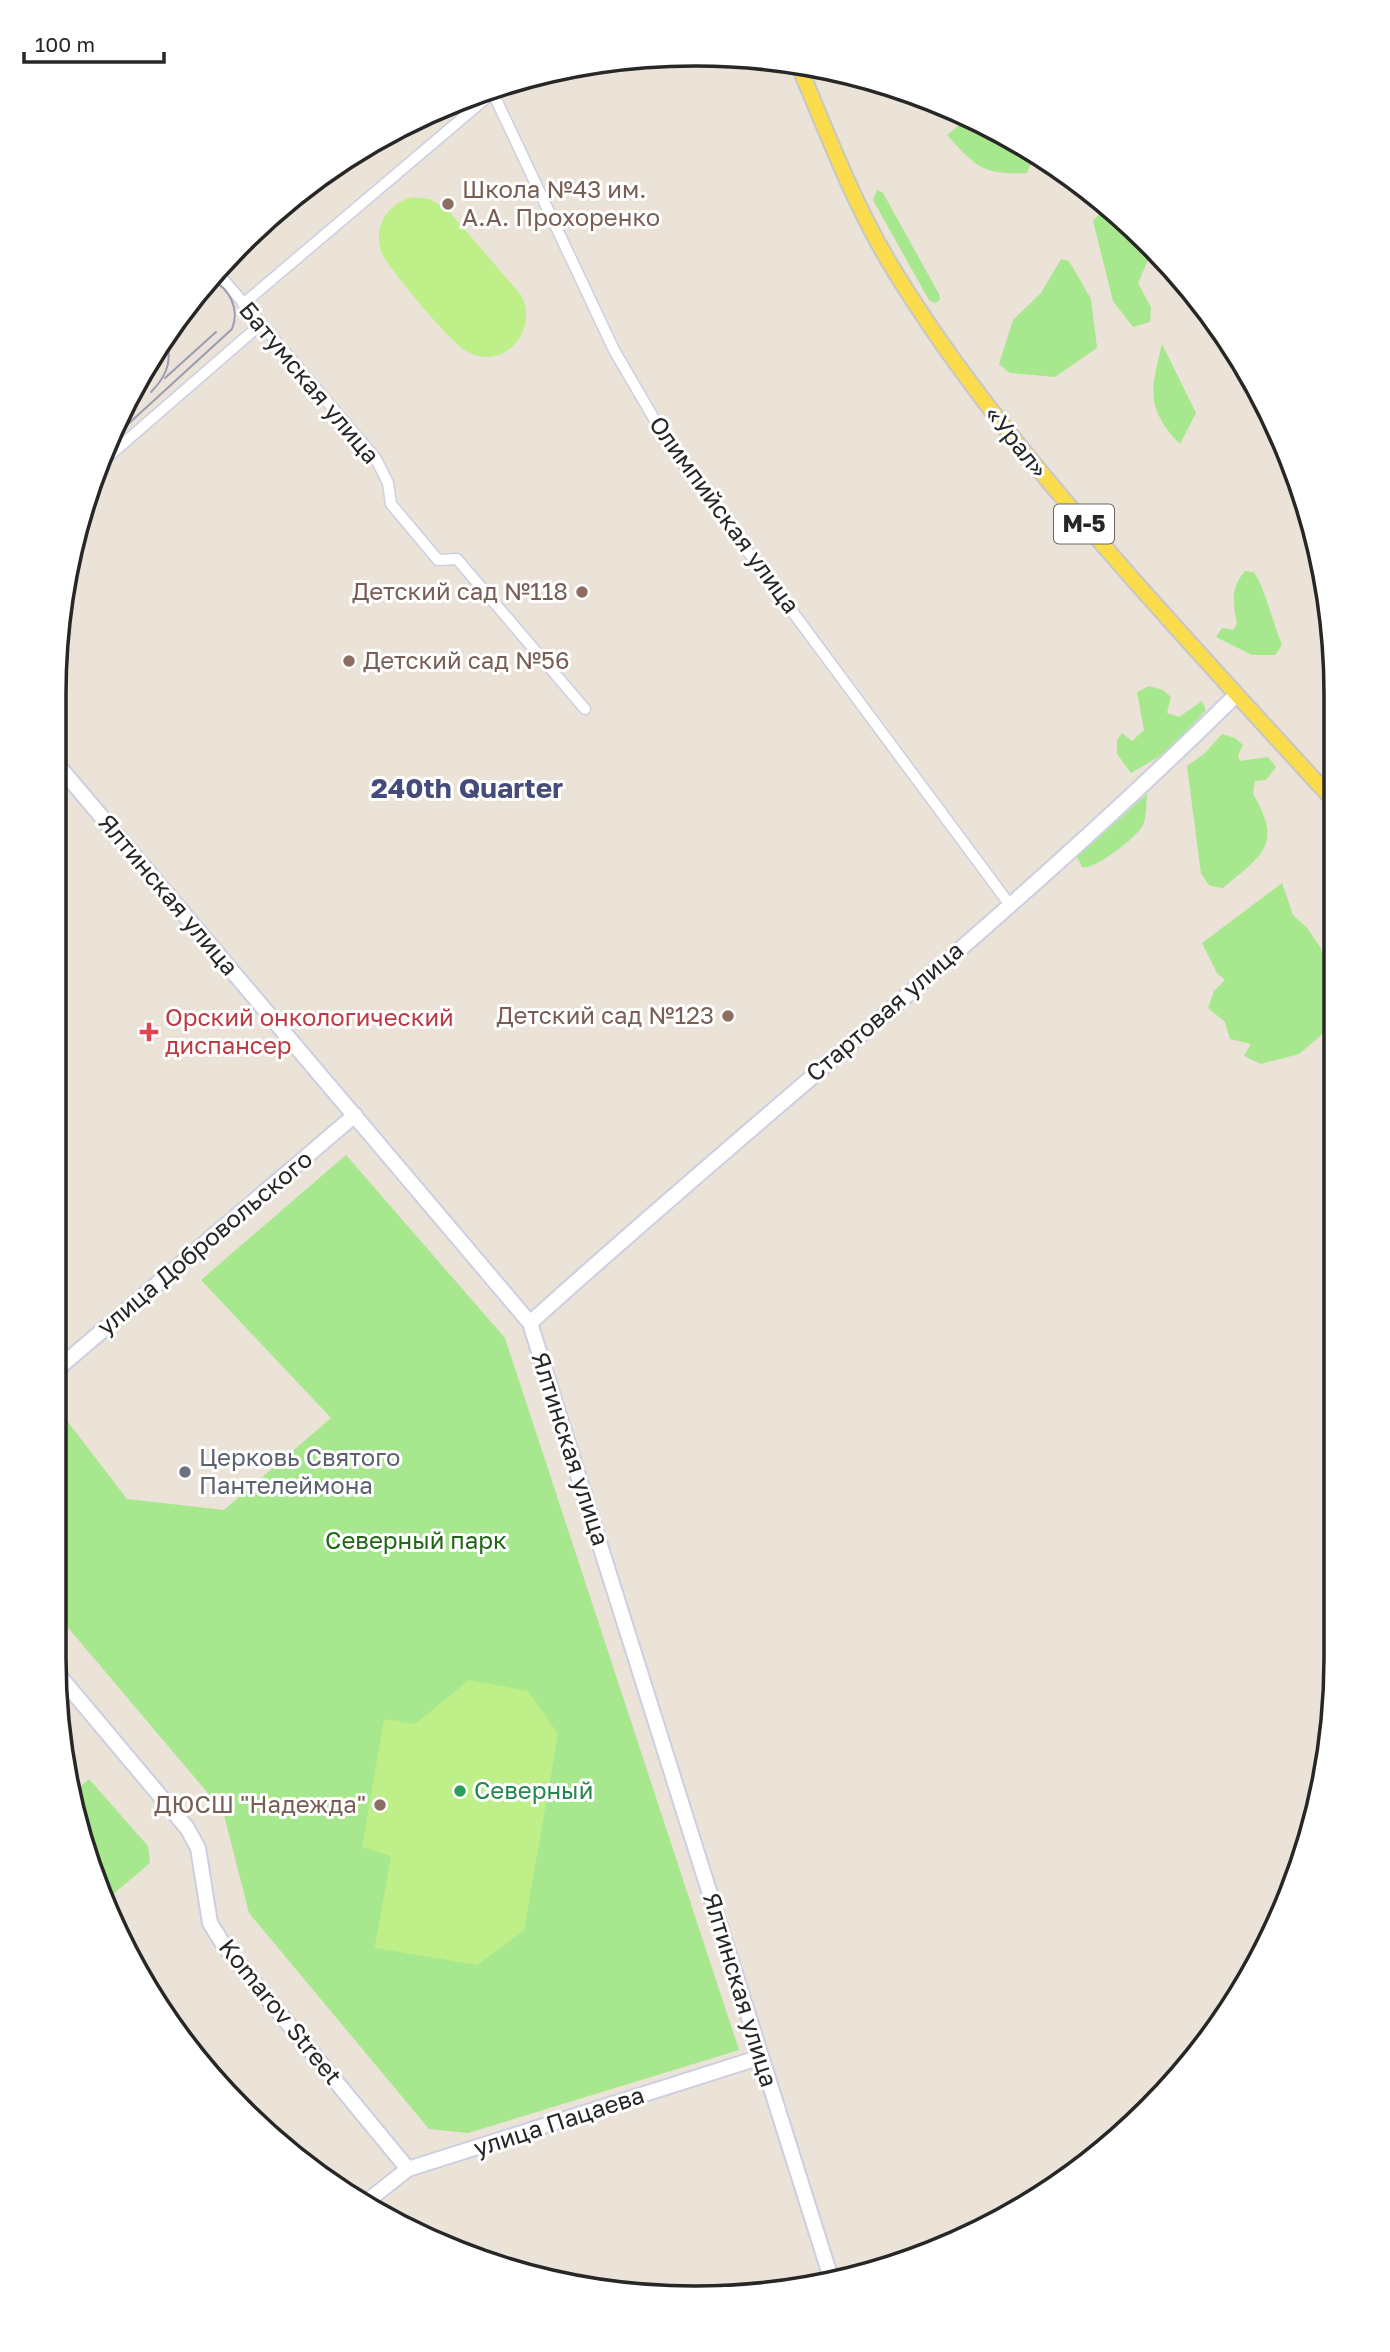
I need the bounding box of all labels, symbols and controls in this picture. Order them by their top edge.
scale bar [24,21,164,65]
text: 100 m [35,31,95,57]
place label: Школа №43 им. А.А. Прохоренко [462,174,660,231]
marker: Школа №43 им. А.А. Прохоренко [440,196,456,212]
street label: Батумская улица [234,295,386,469]
street label: «Урал» [980,399,1055,483]
street label: Олимпийская улица [644,410,807,618]
road number: М-5 [1054,504,1114,544]
place label: Детский сад №118 [352,576,568,605]
marker: Детский сад №118 [574,584,590,600]
place label: Детский сад №56 [363,645,570,674]
marker: Детский сад №56 [341,653,357,669]
district label: 240th Quarter [371,771,563,804]
street label: Ялтинская улица [93,807,245,981]
street label: Стартовая улица [800,935,969,1087]
place label: Детский сад №123 [496,1000,714,1029]
place label: Орский онкологический диспансер [165,1002,454,1059]
marker: Детский сад №123 [720,1008,736,1024]
marker: Орский онкологический диспансер [139,1022,159,1042]
street label: улица Добровольского [91,1143,318,1340]
street label: Ялтинская улица [526,1348,616,1549]
place label: Церковь Святого Пантелеймона [199,1442,400,1499]
marker: Церковь Святого Пантелеймона [177,1464,193,1480]
park label: Северный парк [325,1525,507,1554]
place label: Северный [474,1775,593,1804]
marker: Северный [452,1783,468,1799]
place label: ДЮСШ "Надежда" [154,1789,366,1818]
marker: ДЮСШ "Надежда" [372,1797,388,1813]
street label: Ялтинская улица [698,1889,785,2090]
street label: Komarov Street [214,1932,349,2090]
street label: улица Пацаева [470,2079,647,2162]

